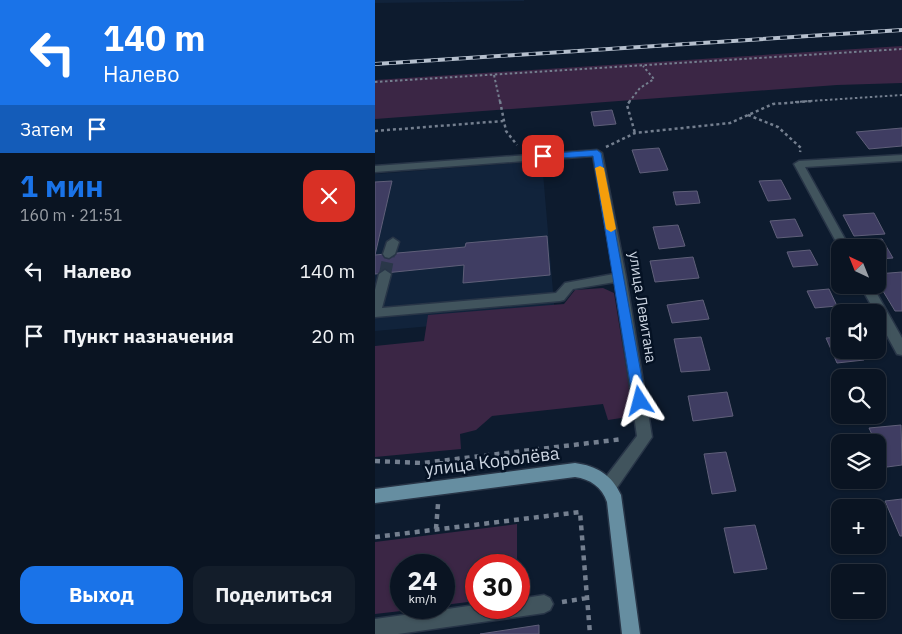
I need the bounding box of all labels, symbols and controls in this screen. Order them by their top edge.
text: 140 m [103,15,206,61]
icon: left [20,20,85,85]
text: Налево [103,59,180,88]
icon: arrive [83,115,111,143]
text: Затем [20,117,73,141]
pin [522,135,564,177]
icon: arrive [529,142,557,170]
text: 1 мин [20,166,104,205]
button: close [303,170,355,222]
text: 160 m · 21:51 [20,205,122,225]
north arrow [831,239,886,294]
map controls [831,239,886,619]
street label: улица Левитана [625,250,661,364]
icon: left [20,257,48,285]
text: Налево [63,259,132,283]
text: 140 m [300,259,355,283]
button: sound [831,304,886,359]
icon: arrive [20,322,48,350]
text: Пункт назначения [63,324,234,348]
text: 20 m [311,324,355,348]
button: search [831,369,886,424]
position arrow [613,374,665,426]
button: layers [831,434,886,489]
street label: улица Королёва [423,441,561,481]
button: + [831,499,886,554]
speed limit sign: 30 [465,554,530,619]
text: 24 [407,564,438,597]
button: − [831,564,886,619]
button: Выход [20,566,183,624]
button: Поделиться [193,566,355,624]
text: km/h [408,591,437,606]

